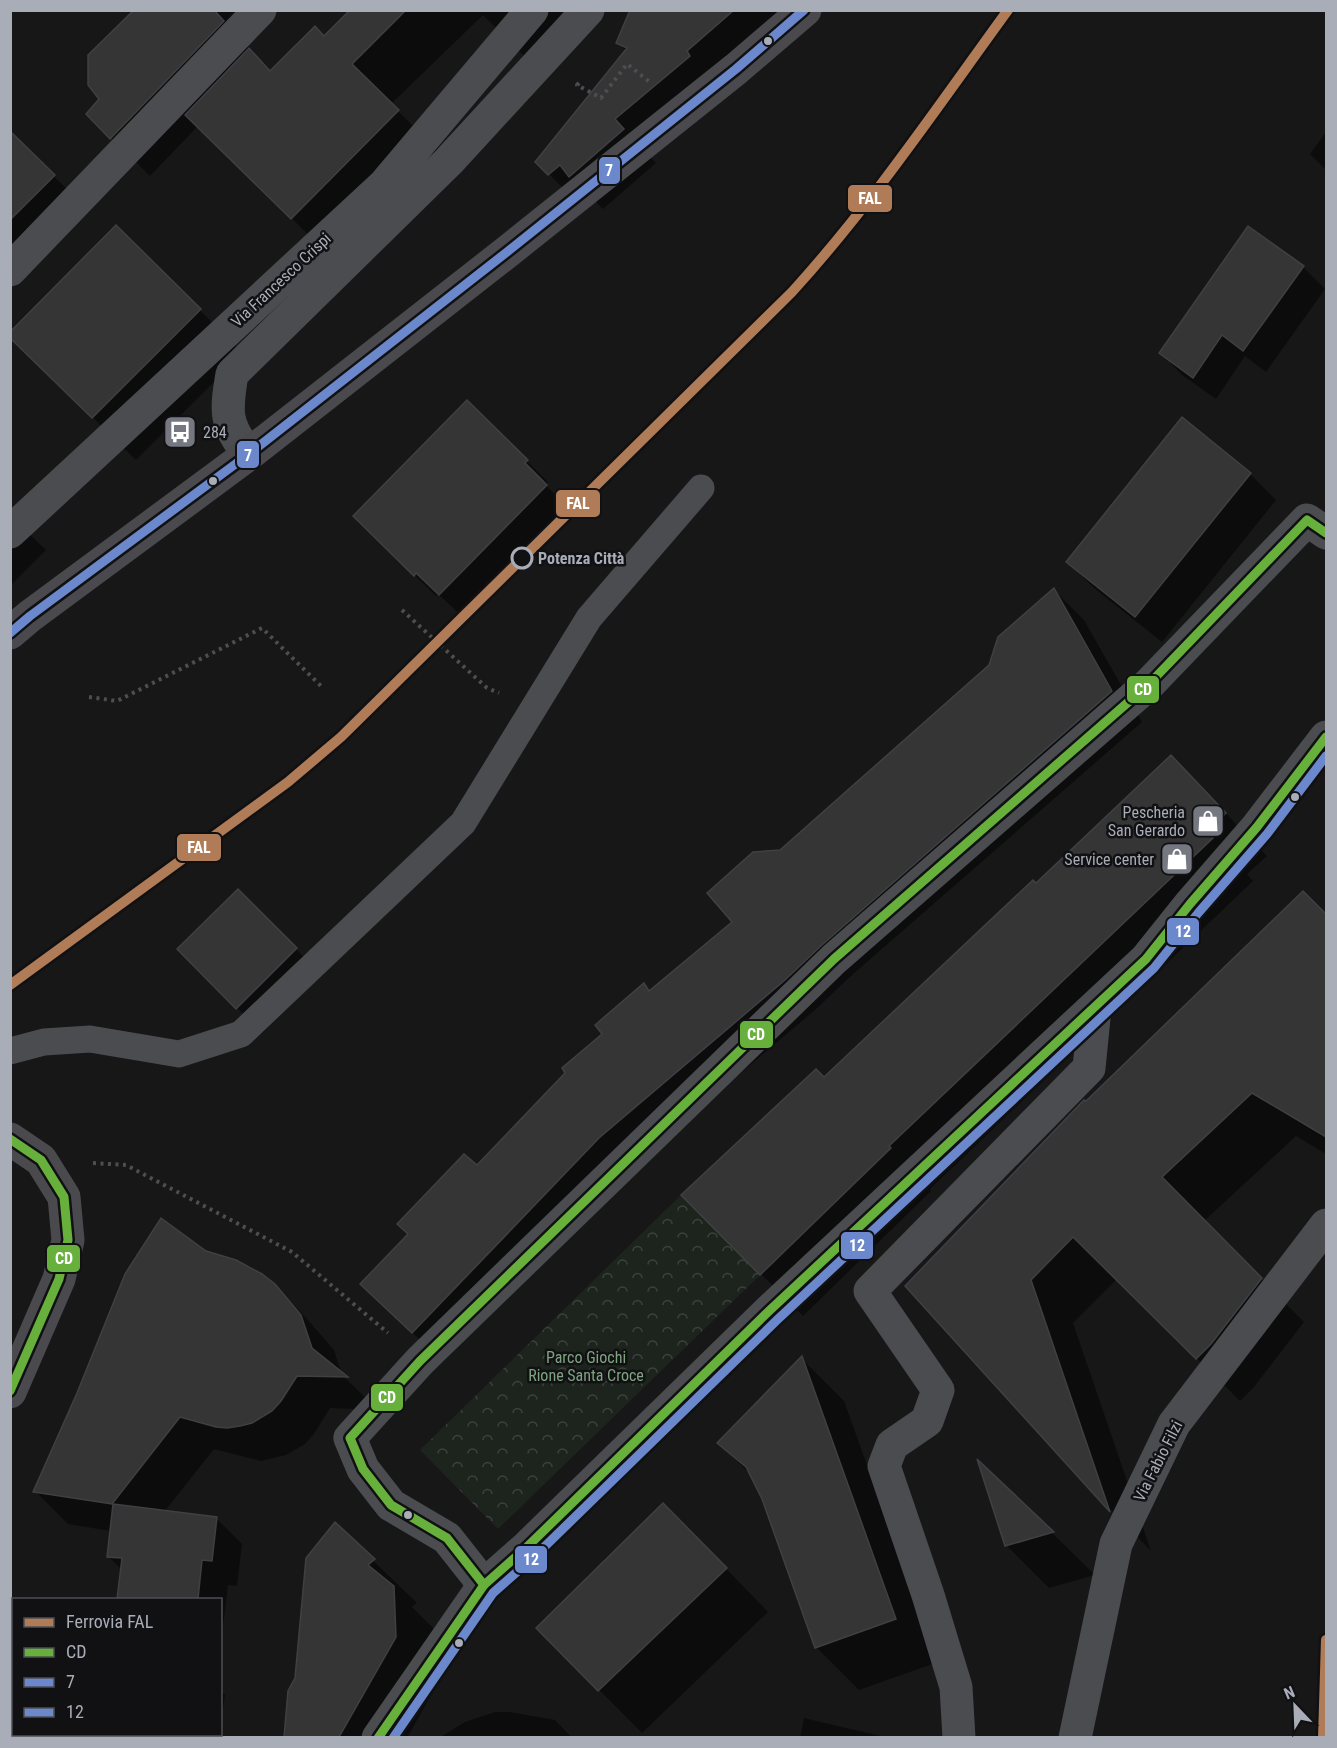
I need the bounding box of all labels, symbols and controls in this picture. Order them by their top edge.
unlabelled marker [762,35,774,47]
line badge: 7 [598,156,621,185]
text: 7 [605,161,613,180]
line badge: FAL [847,184,893,213]
text: FAL [858,189,882,208]
street label: Via Francesco Crispi [227,229,335,331]
bus stop icon: 284 [162,414,198,450]
place label: 284 [203,423,227,442]
line badge: 7 [236,440,260,469]
text: 7 [244,446,252,465]
unlabelled marker [207,475,219,487]
line badge: FAL [555,489,601,518]
text: FAL [566,494,590,513]
marker: Potenza Città [511,547,533,569]
place label: Potenza Città [538,549,625,568]
line badge: CD [1126,675,1160,704]
text: CD [1134,680,1152,699]
unlabelled marker [1289,791,1301,803]
place label: Pescheria San Gerardo [1108,803,1185,840]
shop icon: Pescheria San Gerardo [1190,803,1226,839]
line badge: FAL [176,833,222,862]
text: FAL [187,838,211,857]
shop icon: Service center [1159,841,1195,877]
place label: Service center [1064,850,1154,869]
line badge: 12 [1166,917,1200,946]
text: 12 [1175,922,1191,941]
line badge: CD [739,1020,774,1049]
text: CD [747,1025,765,1044]
line badge: 12 [840,1231,874,1260]
text: 12 [849,1236,865,1255]
line badge: CD [46,1244,81,1273]
text: CD [55,1249,73,1268]
park label: Parco Giochi Rione Santa Croce [528,1348,644,1385]
line badge: CD [370,1383,404,1412]
text: CD [378,1388,396,1407]
street label: Via Fabio Filzi [1130,1417,1186,1505]
unlabelled marker [402,1509,414,1521]
line badge: 12 [514,1545,548,1574]
text: 12 [523,1550,539,1569]
legend [12,1598,222,1736]
text: Ferrovia FAL [66,1611,154,1632]
unlabelled marker [453,1637,465,1649]
text: CD [66,1641,86,1662]
text: 7 [66,1671,75,1692]
north arrow [1265,1676,1325,1736]
text: N [1281,1682,1298,1703]
text: 12 [66,1701,84,1722]

